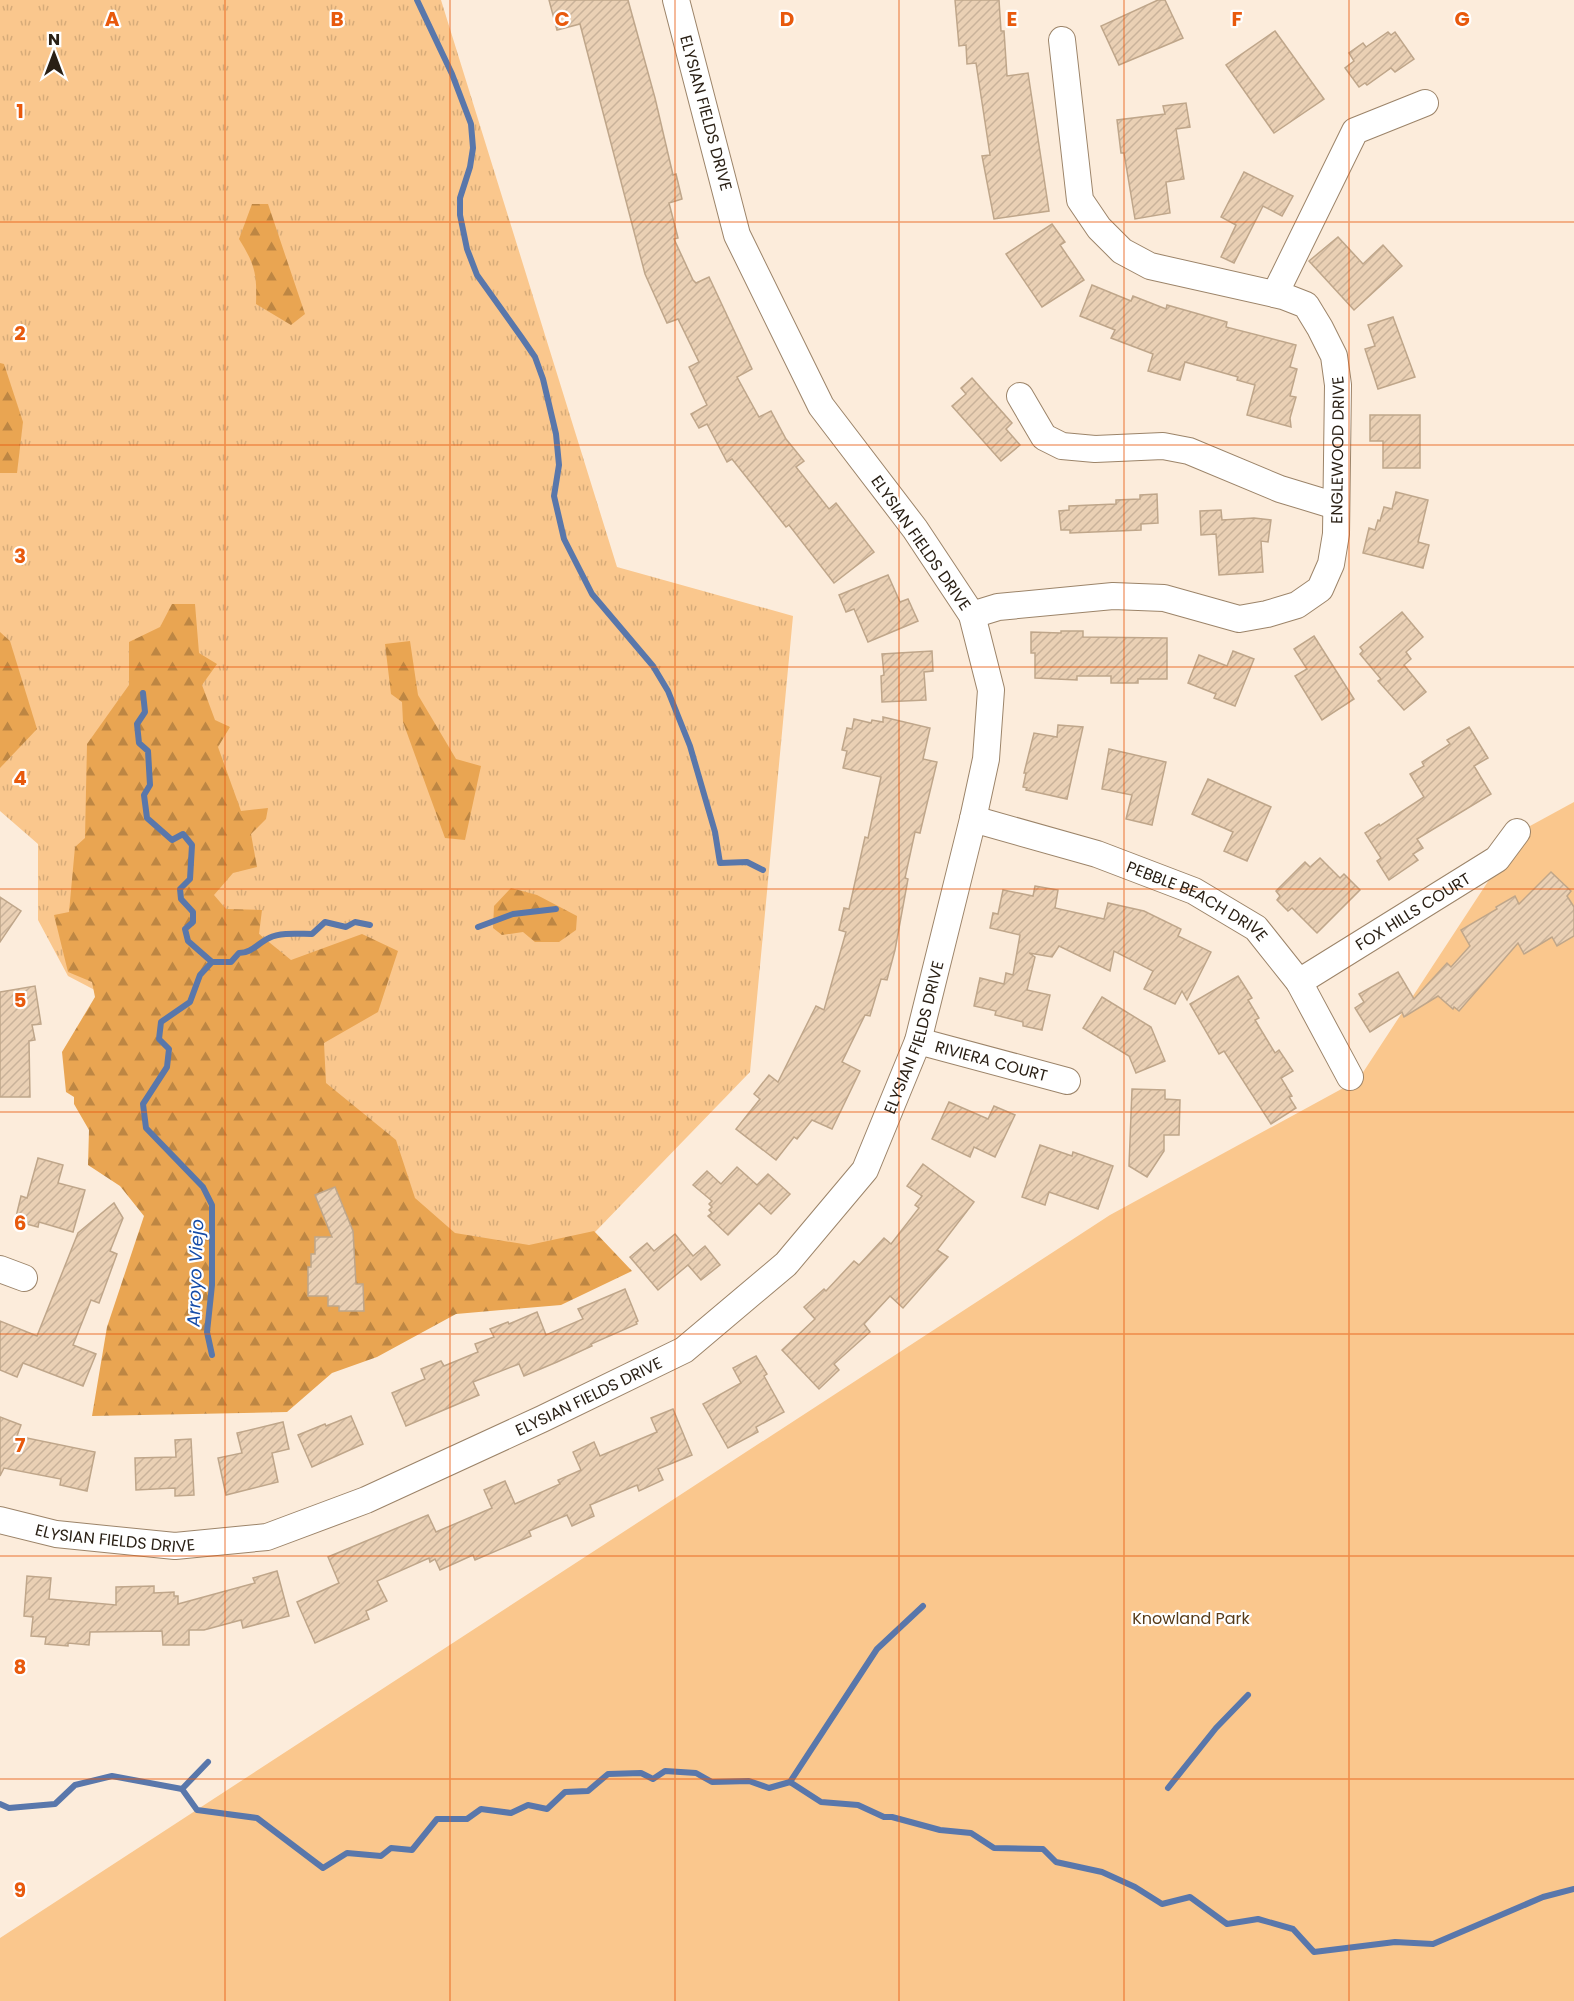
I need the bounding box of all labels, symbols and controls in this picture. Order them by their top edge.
text: A [105,5,120,33]
text: B [330,5,344,33]
text: C [554,5,570,33]
text: D [780,5,794,33]
text: E [1007,5,1017,33]
text: F [1232,5,1243,33]
text: G [1454,5,1470,33]
north arrow [24,24,84,84]
text: N [48,28,60,51]
street label: ELYSIAN FIELDS DRIVE [674,33,738,193]
text: 1 [16,97,24,125]
text: 2 [14,319,26,347]
street label: ENGLEWOOD DRIVE [1325,375,1350,524]
street label: ELYSIAN FIELDS DRIVE [866,471,976,615]
text: 3 [14,542,26,570]
text: 4 [13,764,27,792]
street label: PEBBLE BEACH DRIVE [1123,855,1274,946]
street label: FOX HILLS COURT [1351,867,1475,956]
street label: ELYSIAN FIELDS DRIVE [878,958,949,1117]
text: 5 [14,986,27,1014]
street label: RIVIERA COURT [933,1035,1051,1087]
text: 6 [14,1209,26,1237]
water label: Arroyo Viejo [181,1219,209,1328]
street label: ELYSIAN FIELDS DRIVE [511,1351,666,1441]
text: 7 [15,1431,26,1459]
street label: ELYSIAN FIELDS DRIVE [33,1518,196,1558]
park label: Knowland Park [1132,1607,1251,1630]
text: 8 [14,1653,26,1681]
text: 9 [14,1876,26,1904]

